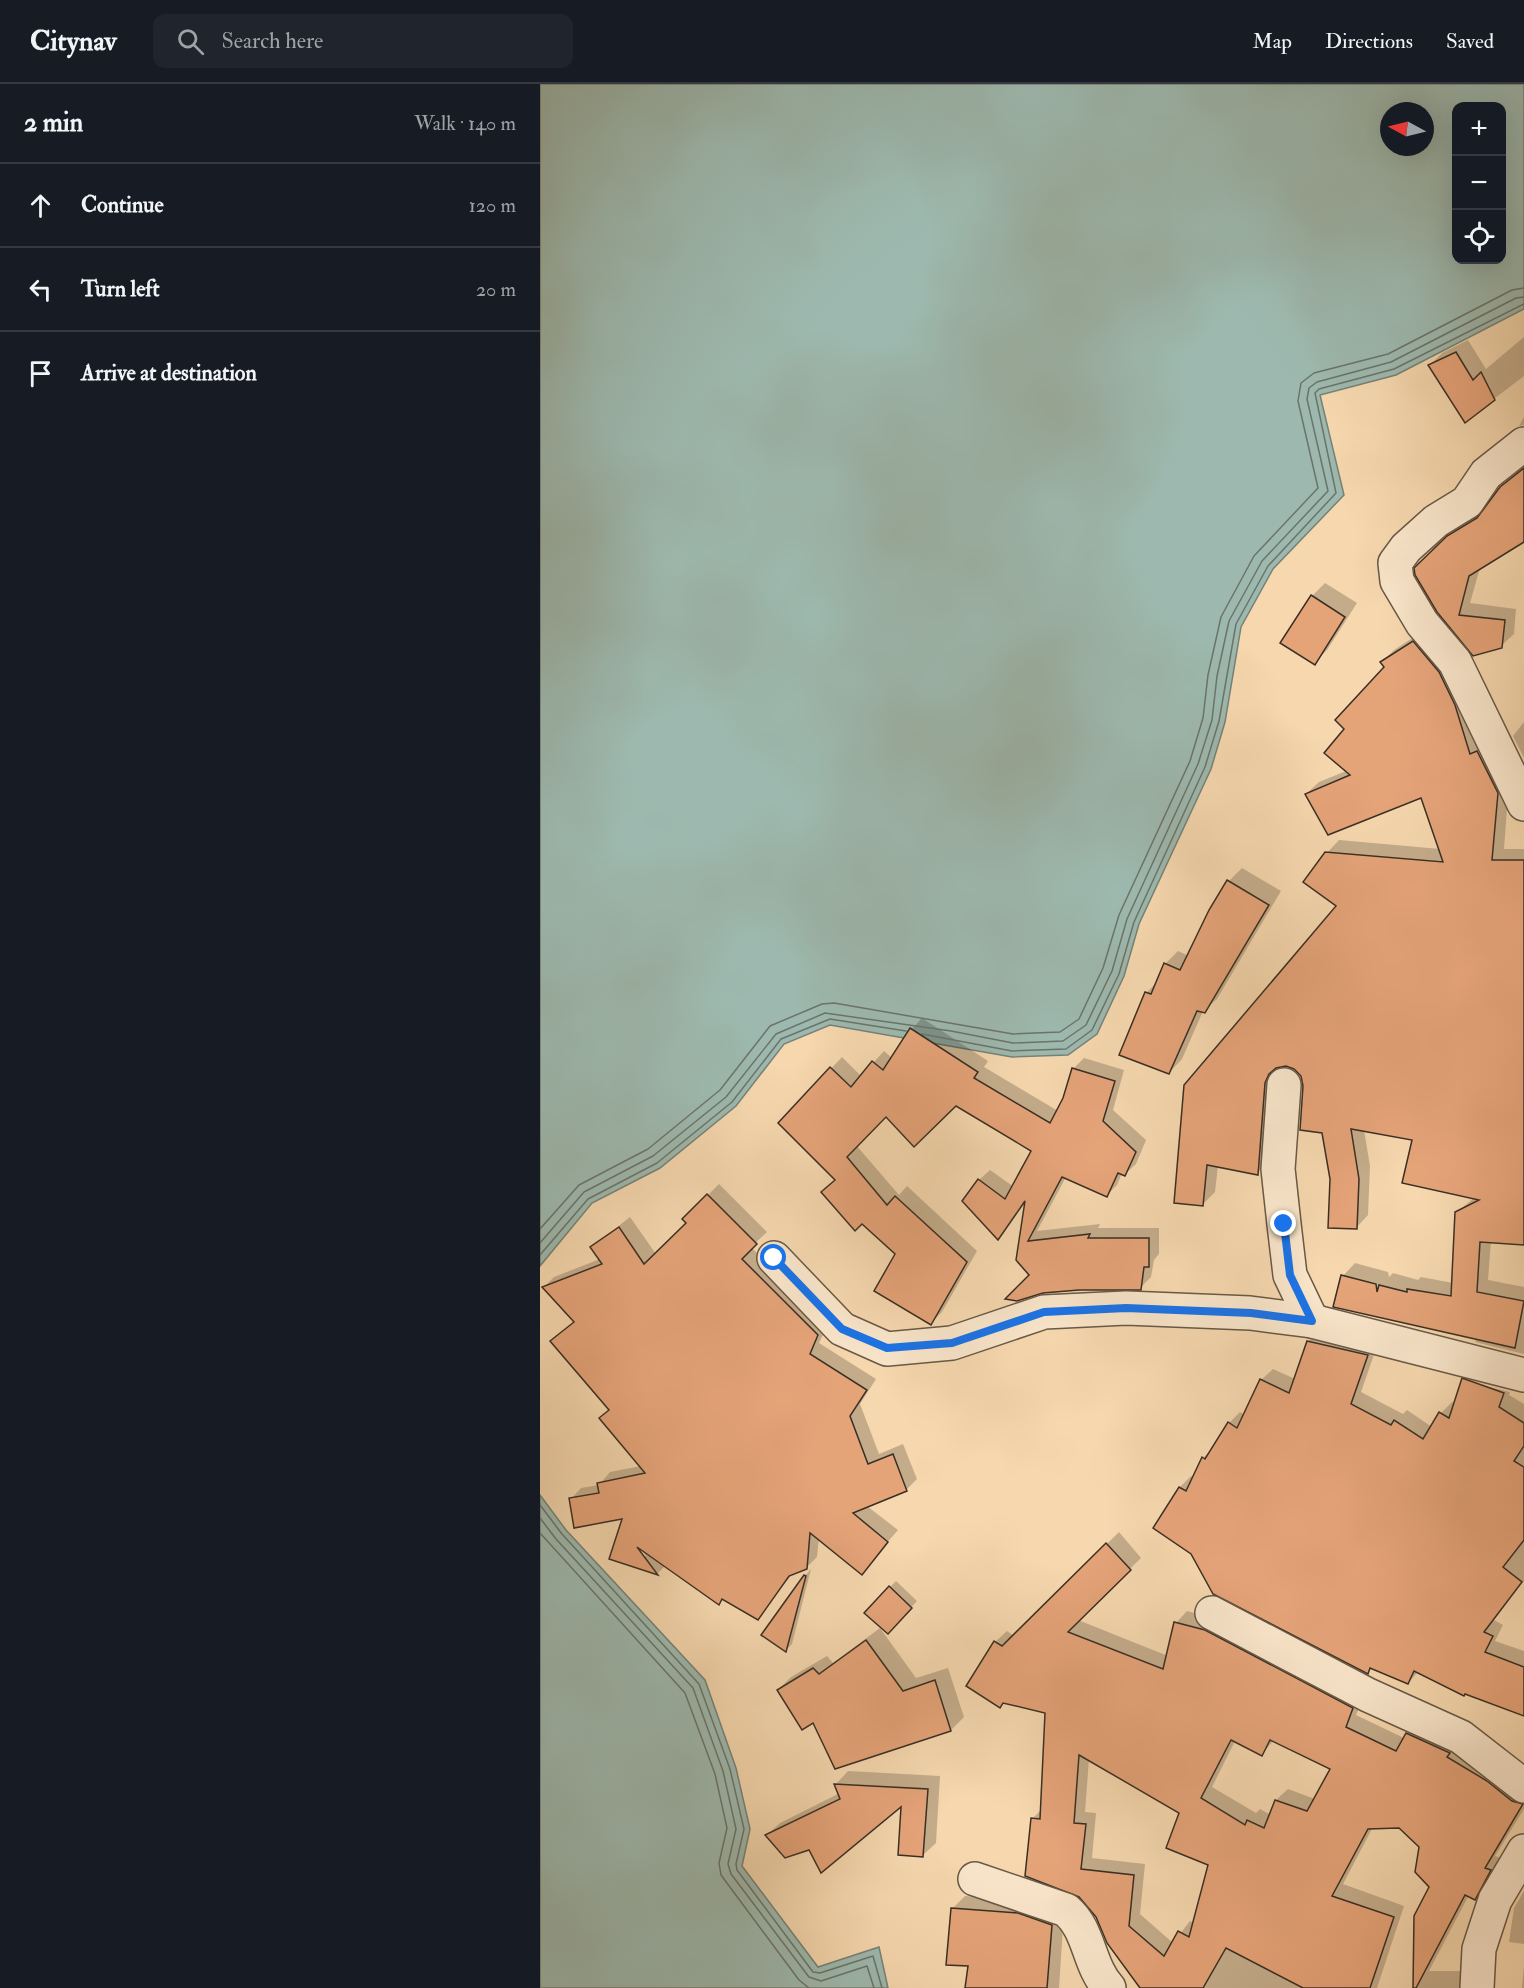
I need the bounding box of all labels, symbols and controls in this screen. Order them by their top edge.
search box [153,14,573,68]
text: Citynav [30,24,117,59]
icon: search [174,25,207,58]
text: Search here [222,27,323,55]
text: Map [1252,28,1292,55]
text: Directions [1325,28,1413,55]
text: Saved [1446,28,1494,55]
north arrow [1380,102,1434,156]
map controls [1452,102,1506,264]
button: + [1452,102,1506,156]
text: 2 min [24,107,83,139]
text: Walk · 140 m [414,111,516,136]
button: − [1452,156,1506,210]
icon: ahead [24,189,57,222]
text: Continue [81,191,164,219]
text: 120 m [469,193,516,218]
button: locate [1452,210,1506,264]
icon: left [24,273,57,306]
text: Turn left [81,275,160,303]
text: 20 m [476,277,516,302]
icon: arrive [24,357,57,390]
text: Arrive at destination [81,359,257,387]
route end [1270,1210,1296,1236]
route start [760,1244,786,1270]

